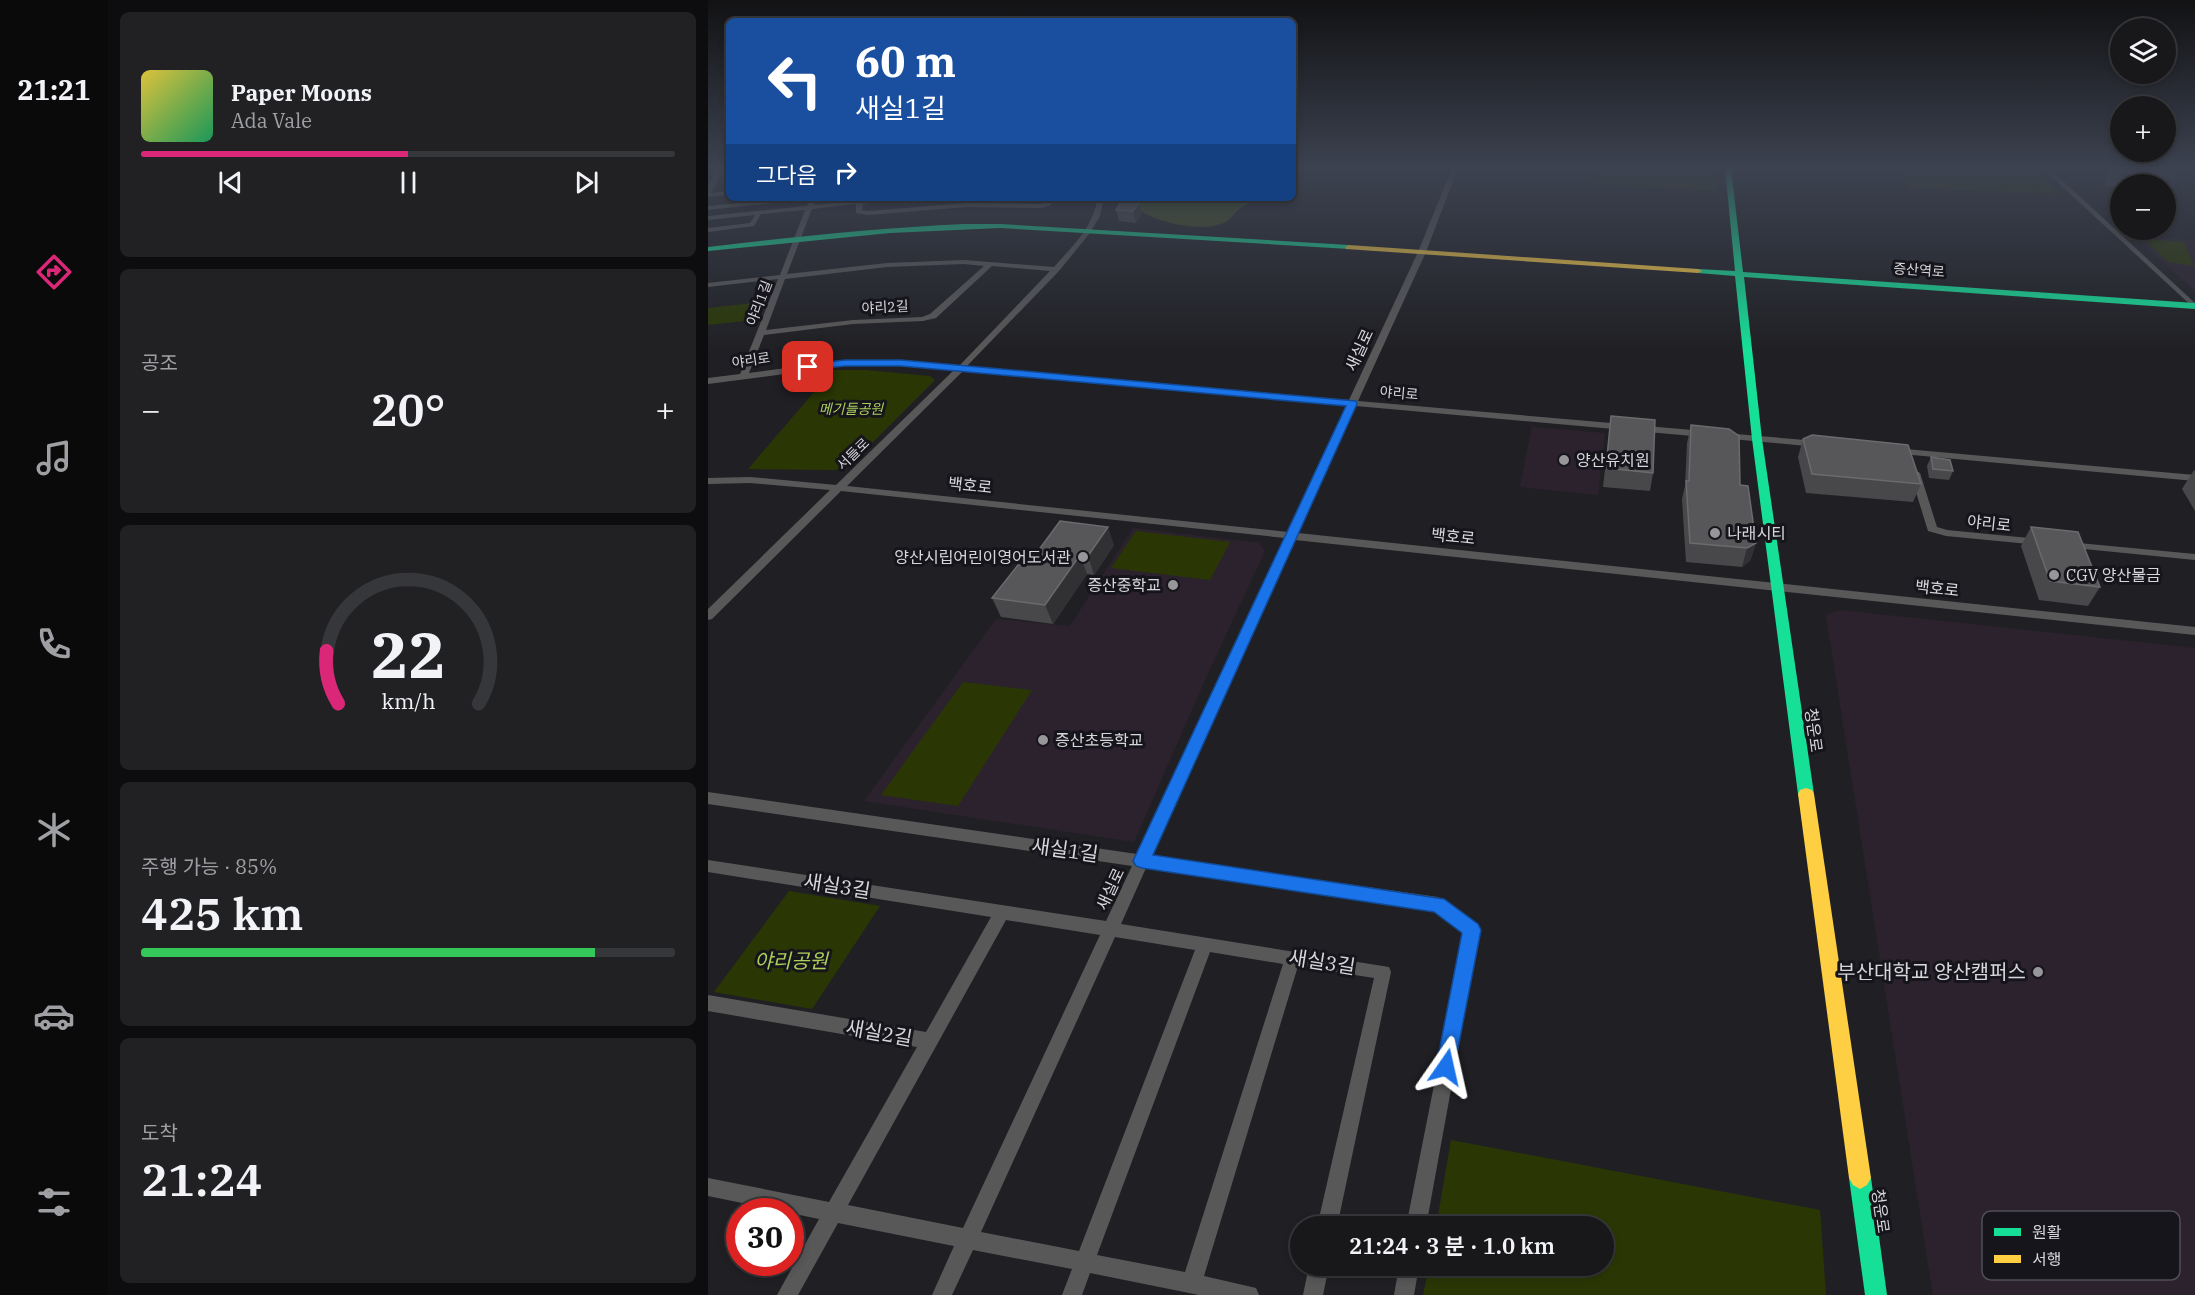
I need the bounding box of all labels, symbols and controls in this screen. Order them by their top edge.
map controls [2110,18,2176,240]
button: layers [2110,18,2176,84]
text: 60 m [855,34,956,89]
icon: left [756,42,834,120]
text: 21:21 [18,72,90,107]
text: Paper Moons [231,78,372,107]
text: 새실1길 [855,90,946,125]
button: + [2110,96,2176,162]
text: Ada Vale [231,107,312,134]
icon: right [829,156,862,189]
text: 그다음 [756,160,817,189]
icon: previous [214,166,247,199]
icon: pause [392,166,425,199]
icon: next [570,166,603,199]
button: − [2110,174,2176,240]
icon: directions [33,251,75,293]
street label: 증산역로 [1893,259,1945,281]
street label: 야리1길 [742,278,776,328]
street label: 야리2길 [861,297,909,317]
street label: 새실로 [1341,326,1378,374]
pin [782,341,833,392]
street label: 야리로 [731,348,772,372]
text: 공조 [141,349,178,376]
icon: arrive [791,350,824,383]
text: 20° [370,380,446,438]
street label: 야리로 [1379,382,1419,404]
text: − [141,388,161,431]
text: + [655,388,675,431]
park label: 메기들공원 [819,400,884,418]
street label: 서들로 [833,434,873,474]
icon: music [33,437,75,479]
place label: 양산유치원 [1576,450,1650,470]
marker: 양산유치원 [1557,453,1571,467]
street label: 백호로 [947,473,993,497]
street label: 야리로 [1966,511,2012,535]
place label: 나래시티 [1727,523,1786,543]
street label: 백호로 [1430,524,1476,548]
marker: 나래시티 [1708,526,1722,540]
place label: 양산시립어린이영어도서관 [894,547,1071,567]
marker: 양산시립어린이영어도서관 [1076,550,1090,564]
place label: CGV 양산물금 [2066,565,2161,585]
marker: CGV 양산물금 [2047,568,2061,582]
place label: 증산중학교 [1087,575,1161,595]
street label: 백호로 [1914,576,1960,600]
marker: 증산중학교 [1166,578,1180,592]
text: 22 [371,615,445,696]
icon: phone [33,623,75,665]
text: km/h [381,688,435,716]
street label: 청운로 [1801,707,1827,754]
place label: 증산초등학교 [1055,730,1143,750]
marker: 증산초등학교 [1036,733,1050,747]
icon: climate [33,809,75,851]
street label: 새실1길 [1030,831,1100,868]
text: 주행 가능 · 85% [141,853,277,880]
street label: 새실로 [1092,865,1129,913]
street label: 새실3길 [802,867,872,904]
text: 425 km [141,884,303,942]
street label: 새실3길 [1287,943,1357,980]
park label: 야리공원 [754,947,829,974]
place label: 부산대학교 양산캠퍼스 [1837,958,2026,985]
marker: 부산대학교 양산캠퍼스 [2031,965,2045,979]
icon: car [33,995,75,1037]
street label: 새실2길 [844,1013,915,1052]
position arrow [1414,1035,1478,1099]
text: 도착 [141,1119,178,1146]
text: 21:24 [141,1150,262,1208]
icon: filters [33,1181,75,1223]
street label: 청운로 [1868,1188,1894,1235]
speed limit sign: 30 [726,1198,804,1276]
legend [1982,1211,2180,1280]
text: 원활 [2032,1222,2062,1242]
text: 21:24 · 3 분 · 1.0 km [1349,1231,1555,1260]
text: 서행 [2032,1249,2061,1269]

